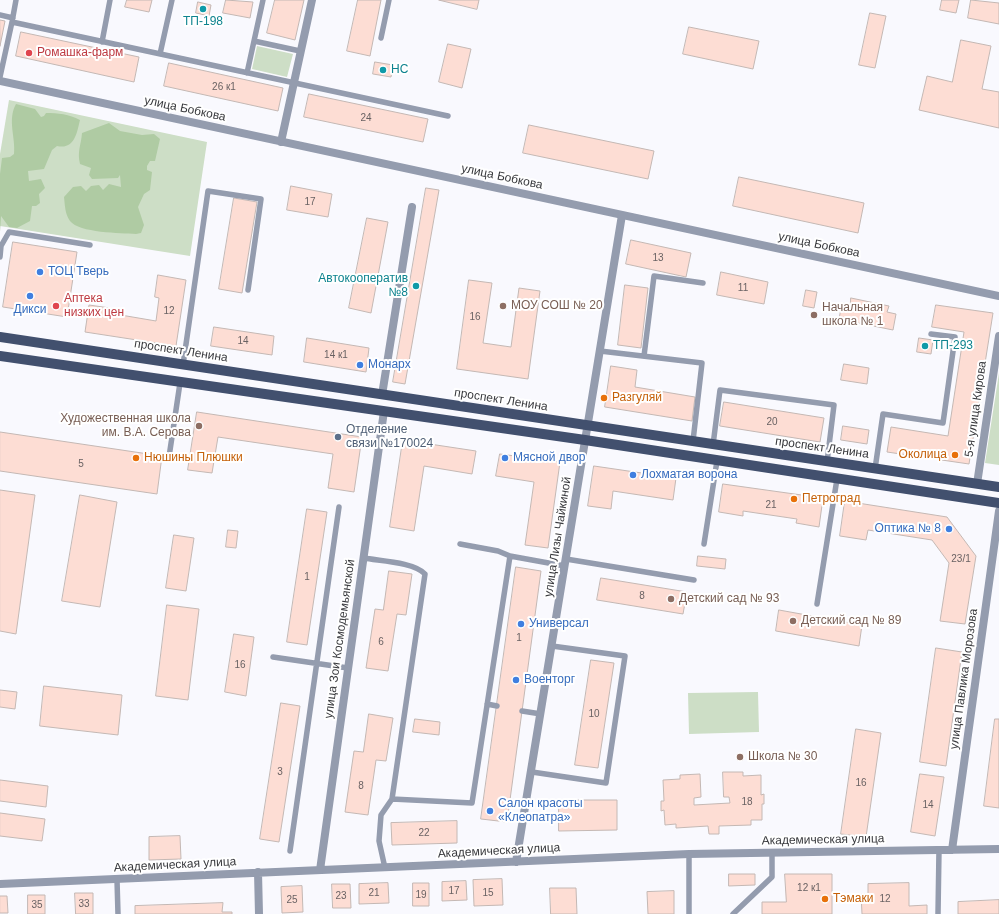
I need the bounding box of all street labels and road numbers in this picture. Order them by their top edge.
street label: улица Бобкова [143,93,227,125]
street label: улица Бобкова [460,161,544,193]
street label: улица Бобкова [777,229,861,261]
street label: проспект Ленина [133,337,229,365]
street label: 5-я улица Кирова [962,360,990,458]
street label: проспект Ленина [453,386,549,414]
street label: проспект Ленина [774,434,870,462]
street label: улица Лизы Чайкиной [541,476,575,598]
street label: улица Зои Космодемьянской [322,558,358,720]
street label: улица Павлика Морозова [947,608,981,750]
street label: Академическая улица [762,832,884,848]
street label: Академическая улица [437,841,561,861]
street label: Академическая улица [113,855,237,875]

